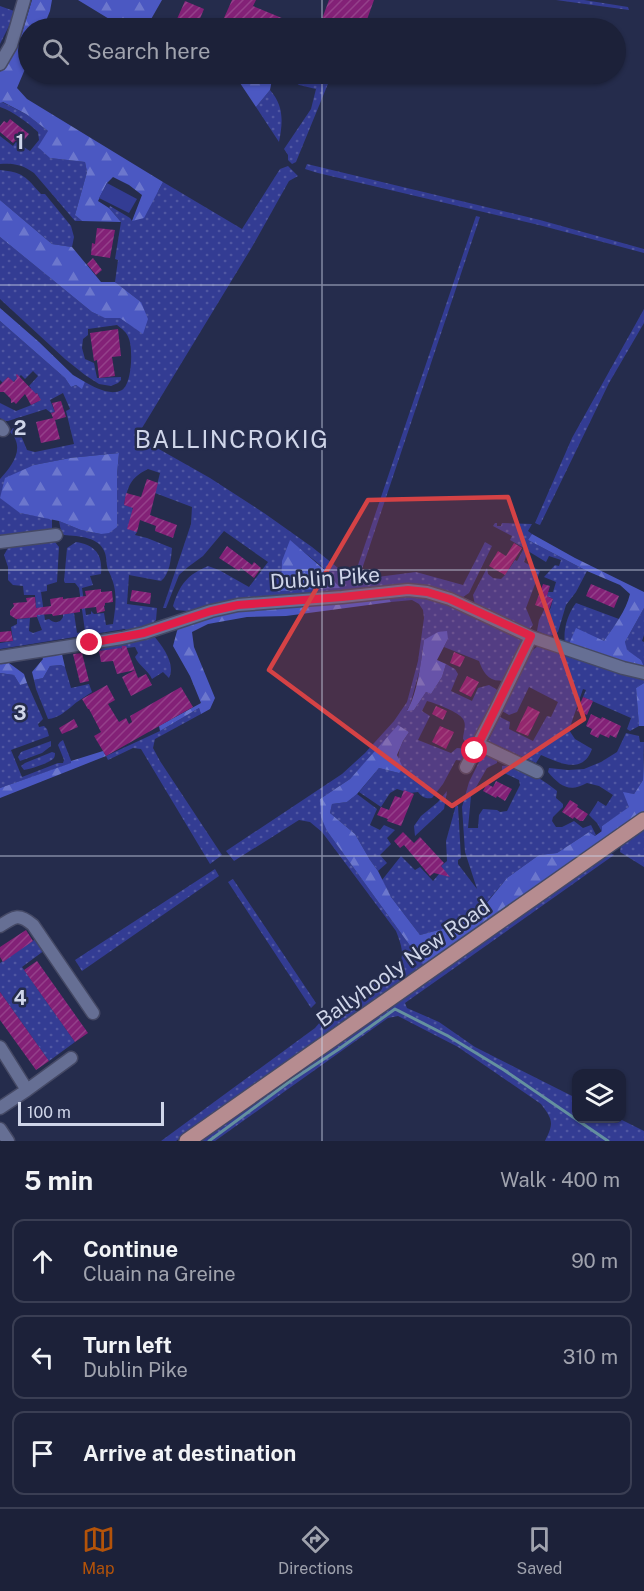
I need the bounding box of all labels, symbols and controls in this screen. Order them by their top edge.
search box [18,18,626,84]
icon: search [39,35,72,68]
text: Search here [87,38,211,64]
text: 1 [16,130,24,154]
text: 2 [14,416,26,440]
district label: BALLINCROKIG [135,425,329,453]
street label: Dublin Pike [269,562,381,594]
route end [76,629,102,655]
text: 3 [13,701,27,725]
route start [461,737,487,763]
street label: Ballyhooly New Road [312,894,494,1032]
text: 4 [13,986,27,1010]
map controls [572,1069,626,1123]
button: layers [572,1069,626,1123]
scale bar [18,1099,164,1126]
text: 100 m [27,1103,71,1122]
text: 5 min [24,1165,93,1196]
text: Walk · 400 m [500,1168,620,1192]
text: Continue [83,1236,178,1262]
icon: ahead [26,1245,59,1278]
text: 90 m [571,1249,618,1273]
text: Cluain na Greine [83,1262,236,1286]
text: Turn left [83,1332,172,1358]
icon: left [26,1341,59,1374]
text: 310 m [563,1345,618,1369]
text: Dublin Pike [83,1358,188,1382]
icon: arrive [26,1437,59,1470]
text: Arrive at destination [83,1440,296,1466]
tab: Map [82,1523,115,1578]
tab: Directions [278,1523,353,1578]
tab: Saved [517,1523,562,1578]

